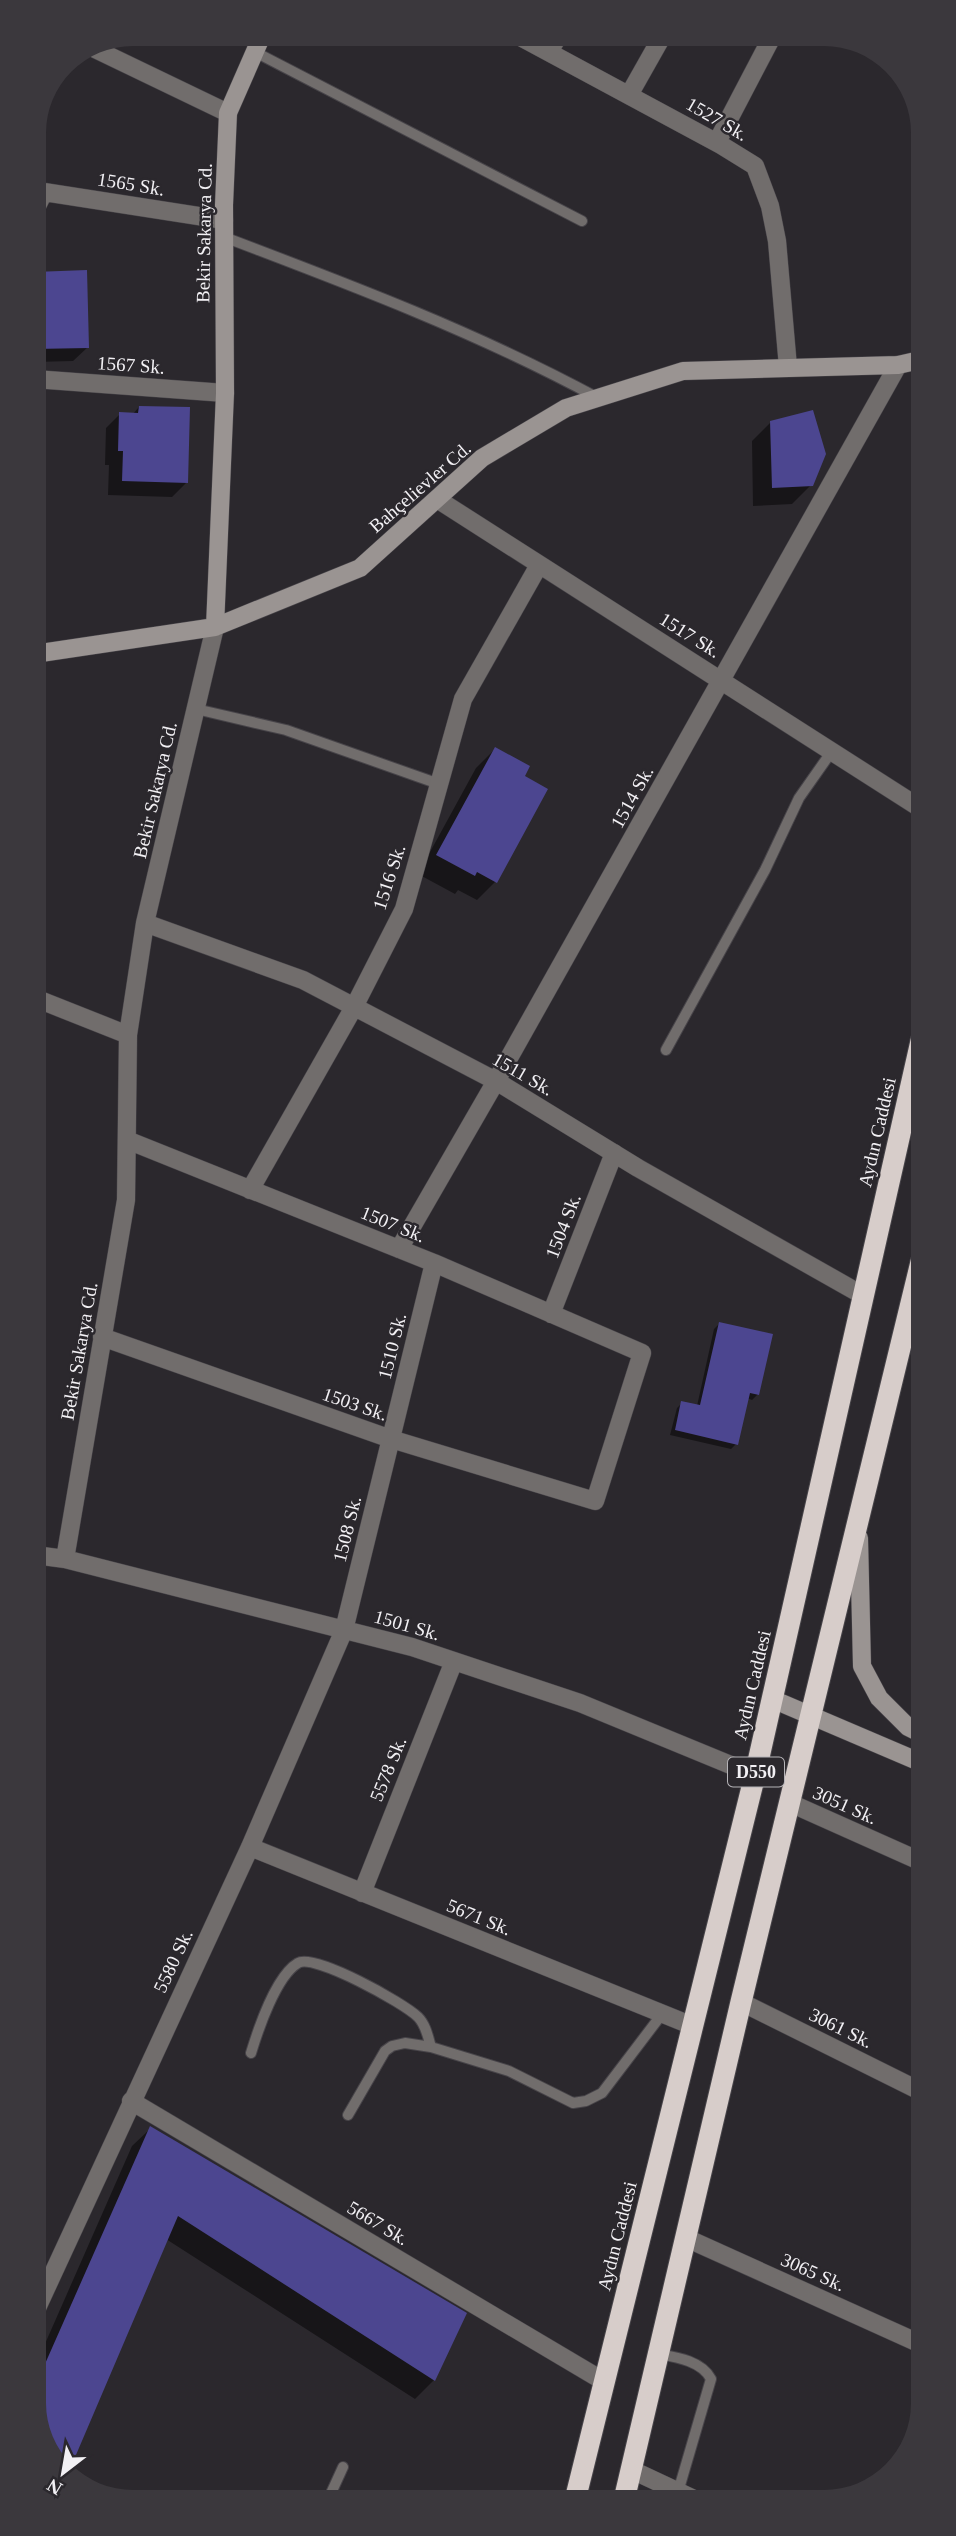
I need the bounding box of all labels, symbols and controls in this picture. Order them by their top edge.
street label: 1527 Sk. [682,93,752,145]
street label: Bekir Sakarya Cd. [192,163,216,303]
street label: 1565 Sk. [96,168,166,200]
street label: 1567 Sk. [97,352,165,378]
street label: Bahçelievler Cd. [365,437,475,537]
street label: 1517 Sk. [656,608,724,662]
street label: Bekir Sakarya Cd. [129,720,181,860]
street label: 1514 Sk. [606,762,658,832]
street label: 1516 Sk. [369,842,409,912]
street label: 1511 Sk. [489,1048,557,1100]
street label: Aydın Caddesi [854,1075,900,1189]
street label: 1504 Sk. [541,1191,585,1261]
street label: 1507 Sk. [358,1202,428,1246]
street label: Bekir Sakarya Cd. [57,1280,101,1422]
street label: 1510 Sk. [374,1311,410,1381]
street label: 1503 Sk. [320,1383,390,1425]
street label: 1508 Sk. [329,1494,365,1564]
street label: 1501 Sk. [372,1606,442,1644]
street label: Aydın Caddesi [729,1628,775,1742]
street label: 5578 Sk. [366,1734,410,1804]
road number: D550 [728,1758,784,1786]
street label: 3051 Sk. [810,1782,880,1828]
street label: 5671 Sk. [444,1895,514,1939]
street label: 5580 Sk. [149,1926,197,1996]
street label: 3061 Sk. [806,2004,876,2052]
street label: Aydın Caddesi [593,2179,641,2293]
street label: 5667 Sk. [344,2197,412,2249]
street label: 3065 Sk. [778,2249,848,2295]
north arrow [28,2438,98,2508]
text: N [43,2474,66,2500]

